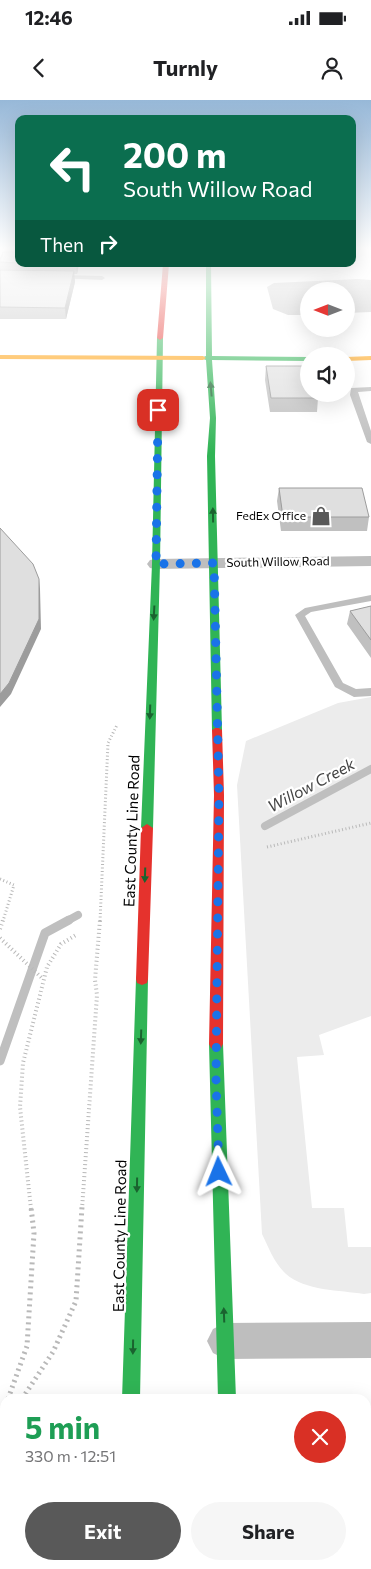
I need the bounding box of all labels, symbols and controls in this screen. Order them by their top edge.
text: 12:46 [25,6,73,29]
icon: back [25,54,53,82]
text: Turnly [153,54,218,81]
icon: person [318,54,346,82]
text: 200 m [123,132,226,175]
icon: left [40,135,105,200]
text: South Willow Road [123,175,312,202]
icon: right [94,230,122,258]
text: Then [40,233,84,256]
north arrow [300,282,355,338]
map controls [300,282,355,402]
button: sound [300,347,355,402]
one-way arrow [207,380,215,396]
pin [137,389,179,431]
icon: arrive [144,396,172,424]
shop icon: FedEx Office [310,505,332,527]
one-way arrow [209,506,217,522]
place label: FedEx Office [236,508,306,522]
street label: South Willow Road [226,553,330,569]
one-way arrow [149,605,157,621]
one-way arrow [146,704,154,720]
water label: Willow Creek [264,753,358,816]
street label: East County Line Road [119,754,143,907]
one-way arrow [141,867,149,883]
one-way arrow [136,1029,144,1045]
position arrow [192,1145,244,1197]
street label: East County Line Road [109,1160,129,1312]
one-way arrow [132,1177,140,1193]
one-way arrow [220,1307,228,1323]
one-way arrow [128,1339,136,1355]
text: 5 min [25,1408,100,1445]
button: close [294,1411,346,1463]
text: 330 m · 12:51 [25,1446,116,1465]
button: Exit [25,1502,181,1560]
button: Share [191,1502,346,1560]

